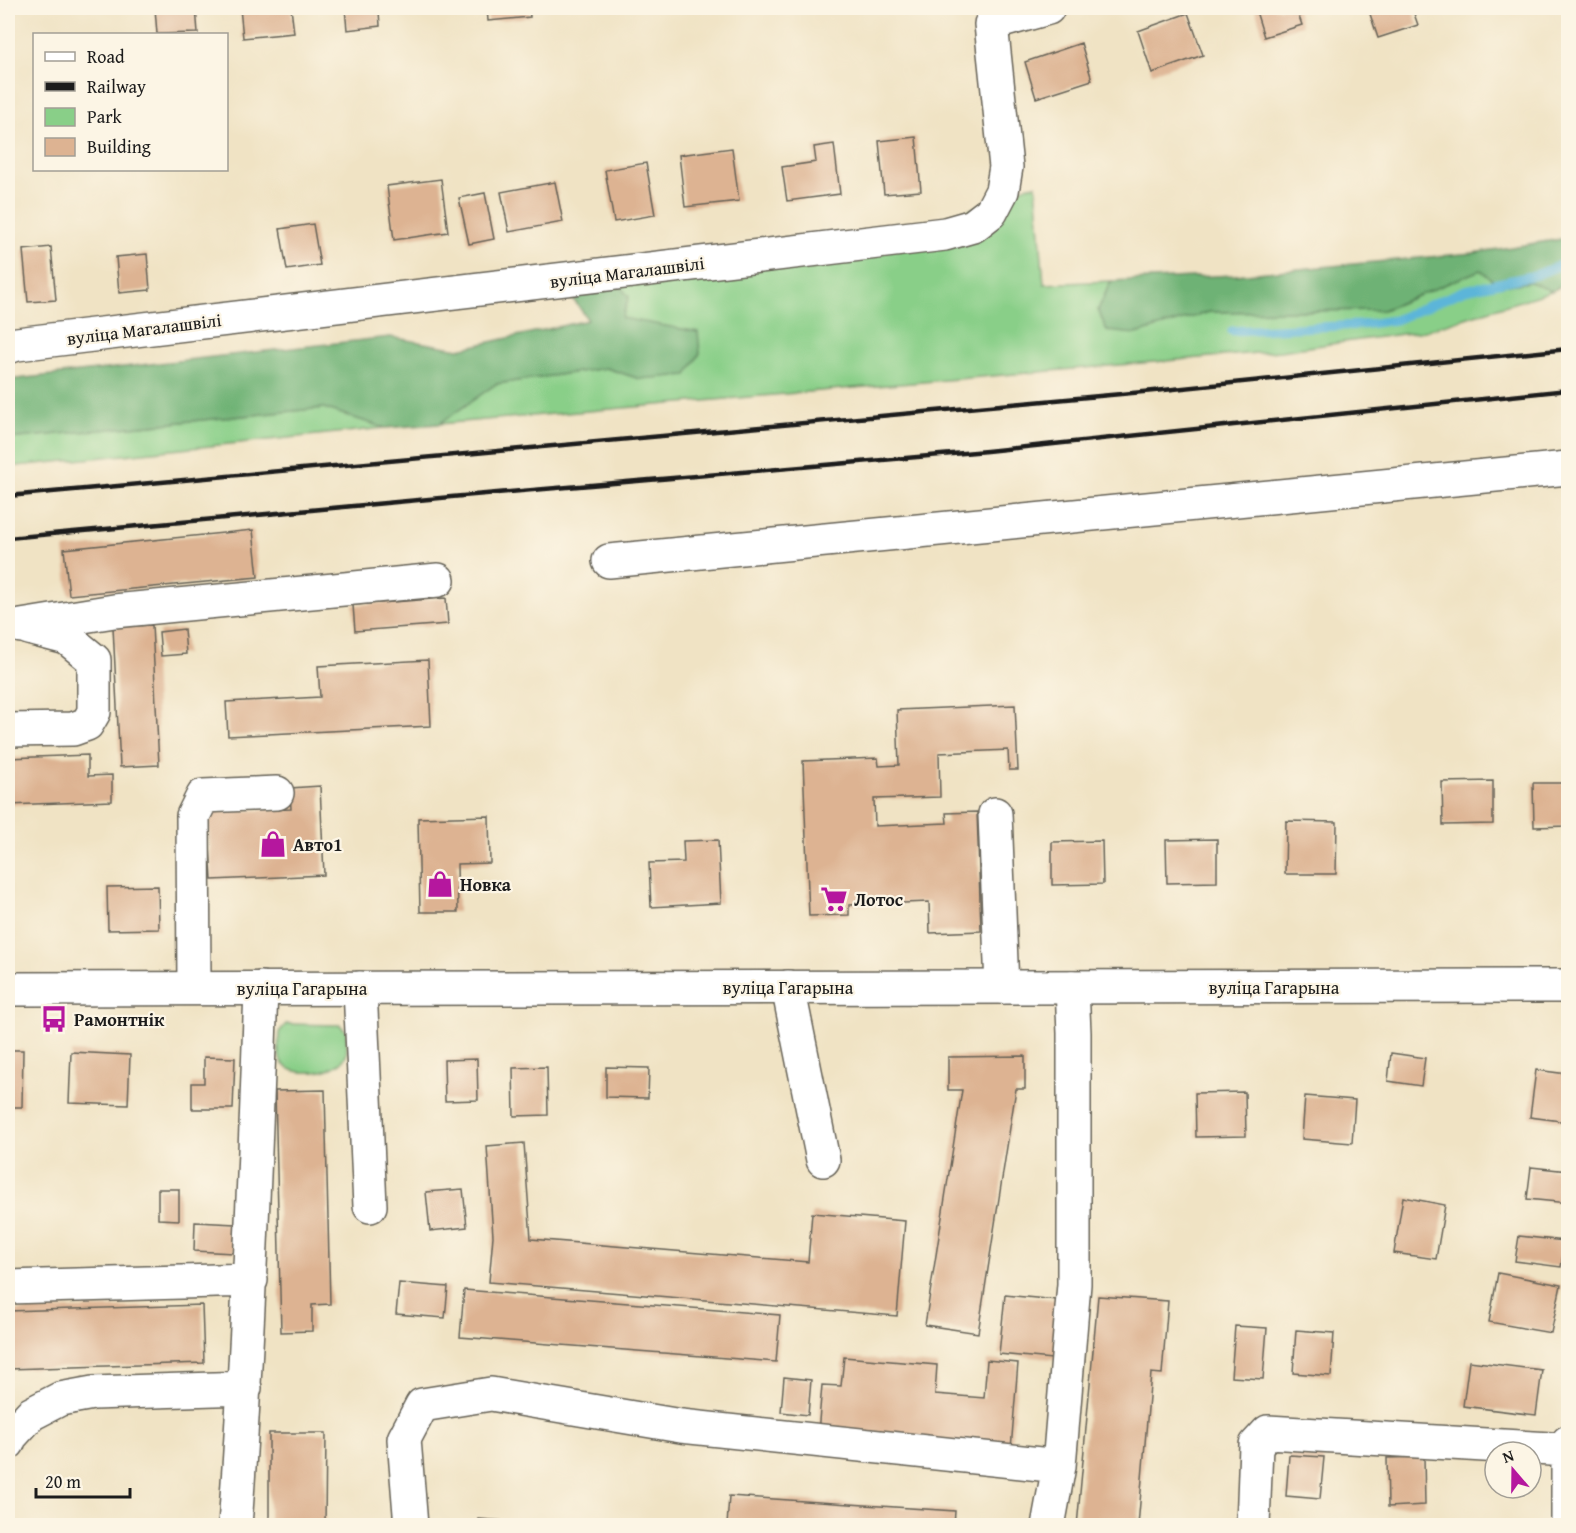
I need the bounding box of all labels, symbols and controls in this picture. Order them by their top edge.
legend [33,33,228,171]
text: Road [87,43,125,70]
text: Railway [87,73,146,100]
text: Park [87,103,123,130]
text: Building [87,133,151,160]
street label: вуліца Магалашвілі [548,249,706,295]
street label: вуліца Магалашвілі [65,306,223,352]
shop icon: Авто1 [258,829,288,859]
place label: Авто1 [293,831,342,858]
shop icon: Новка [425,869,455,899]
place label: Новка [460,871,512,898]
supermarket icon: Лотос [819,884,849,914]
place label: Лотос [854,886,903,913]
street label: вуліца Гагарына [723,974,854,1001]
street label: вуліца Гагарына [1209,974,1340,1001]
street label: вуліца Гагарына [237,975,368,1002]
bus stop icon: Рамонтнік [39,1004,69,1034]
place label: Рамонтнік [74,1006,165,1033]
north arrow [1483,1440,1543,1500]
text: N [1499,1443,1517,1469]
scale bar [36,1461,130,1499]
text: 20 m [45,1468,81,1495]

